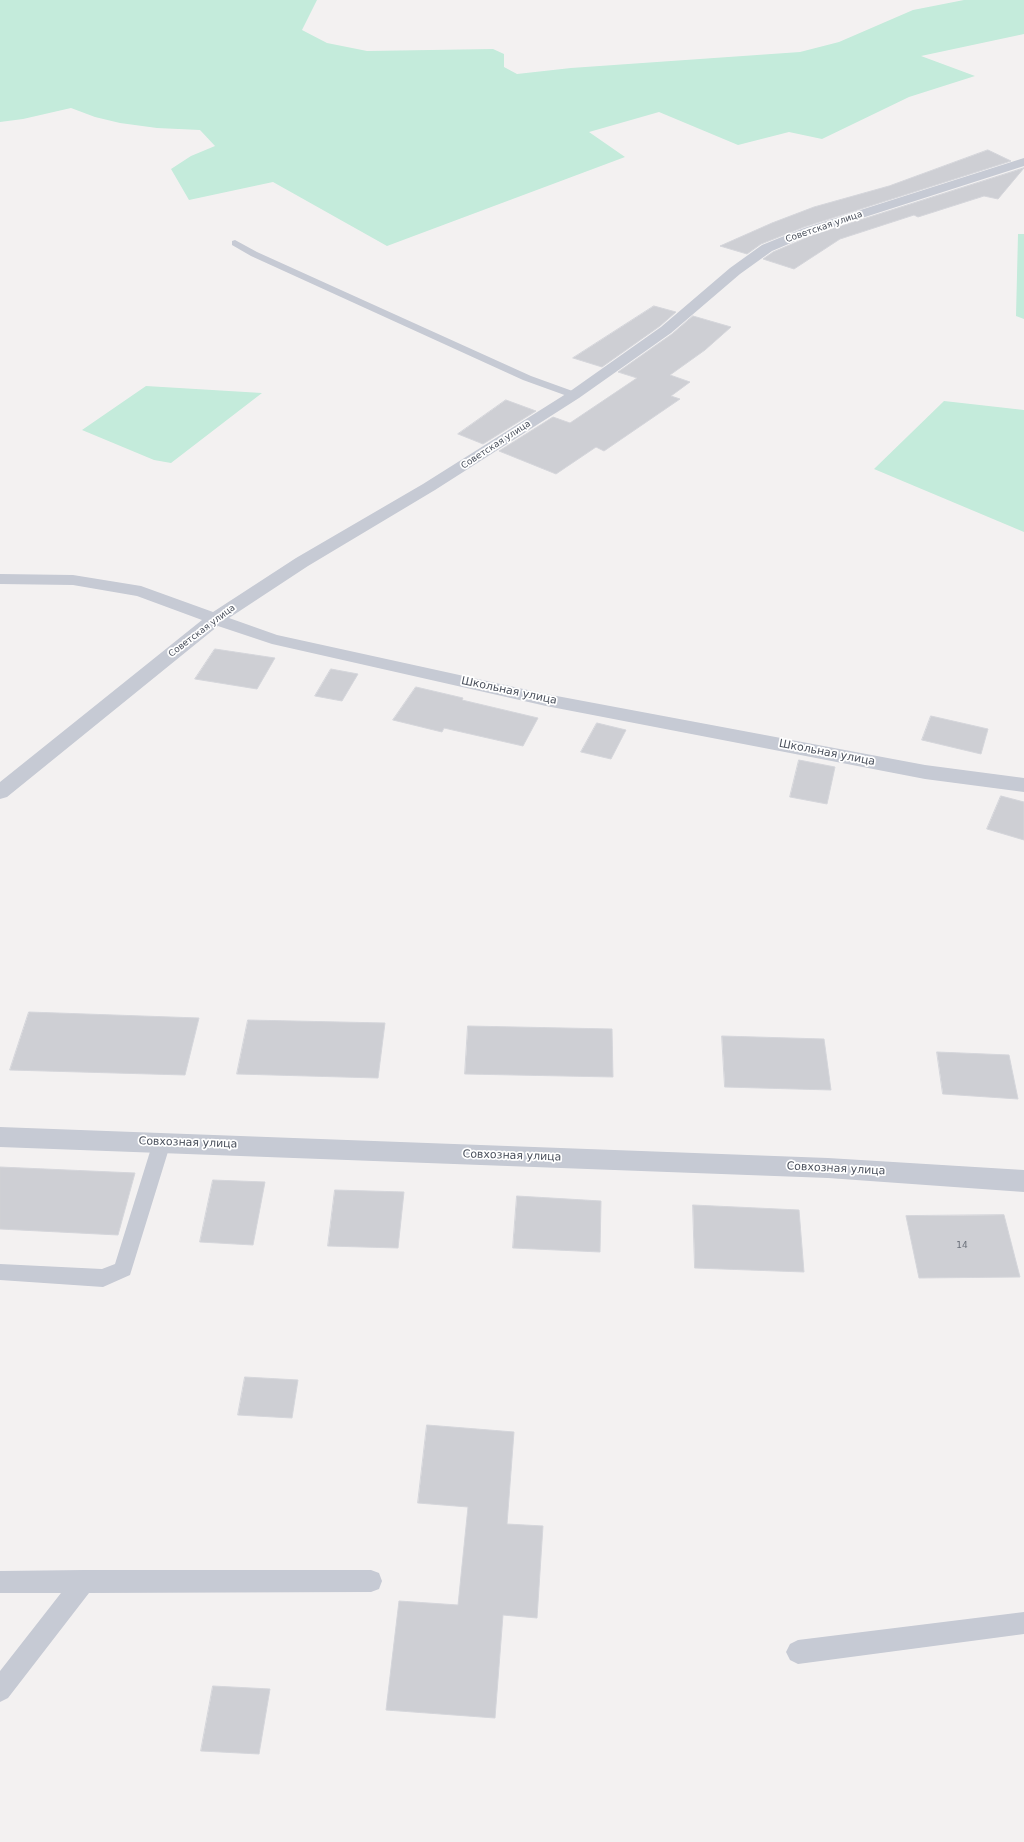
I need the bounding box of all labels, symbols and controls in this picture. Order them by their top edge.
street label: Советская улица [784,209,864,245]
street label: Советская улица [459,419,533,471]
street label: Советская улица [167,602,237,660]
street label: Школьная улица [460,674,558,708]
street label: Школьная улица [778,737,876,769]
street label: Совхозная улица [138,1135,238,1151]
street label: Совхозная улица [462,1148,562,1164]
street label: Совхозная улица [786,1160,886,1178]
house number: 14 [956,1241,968,1251]

